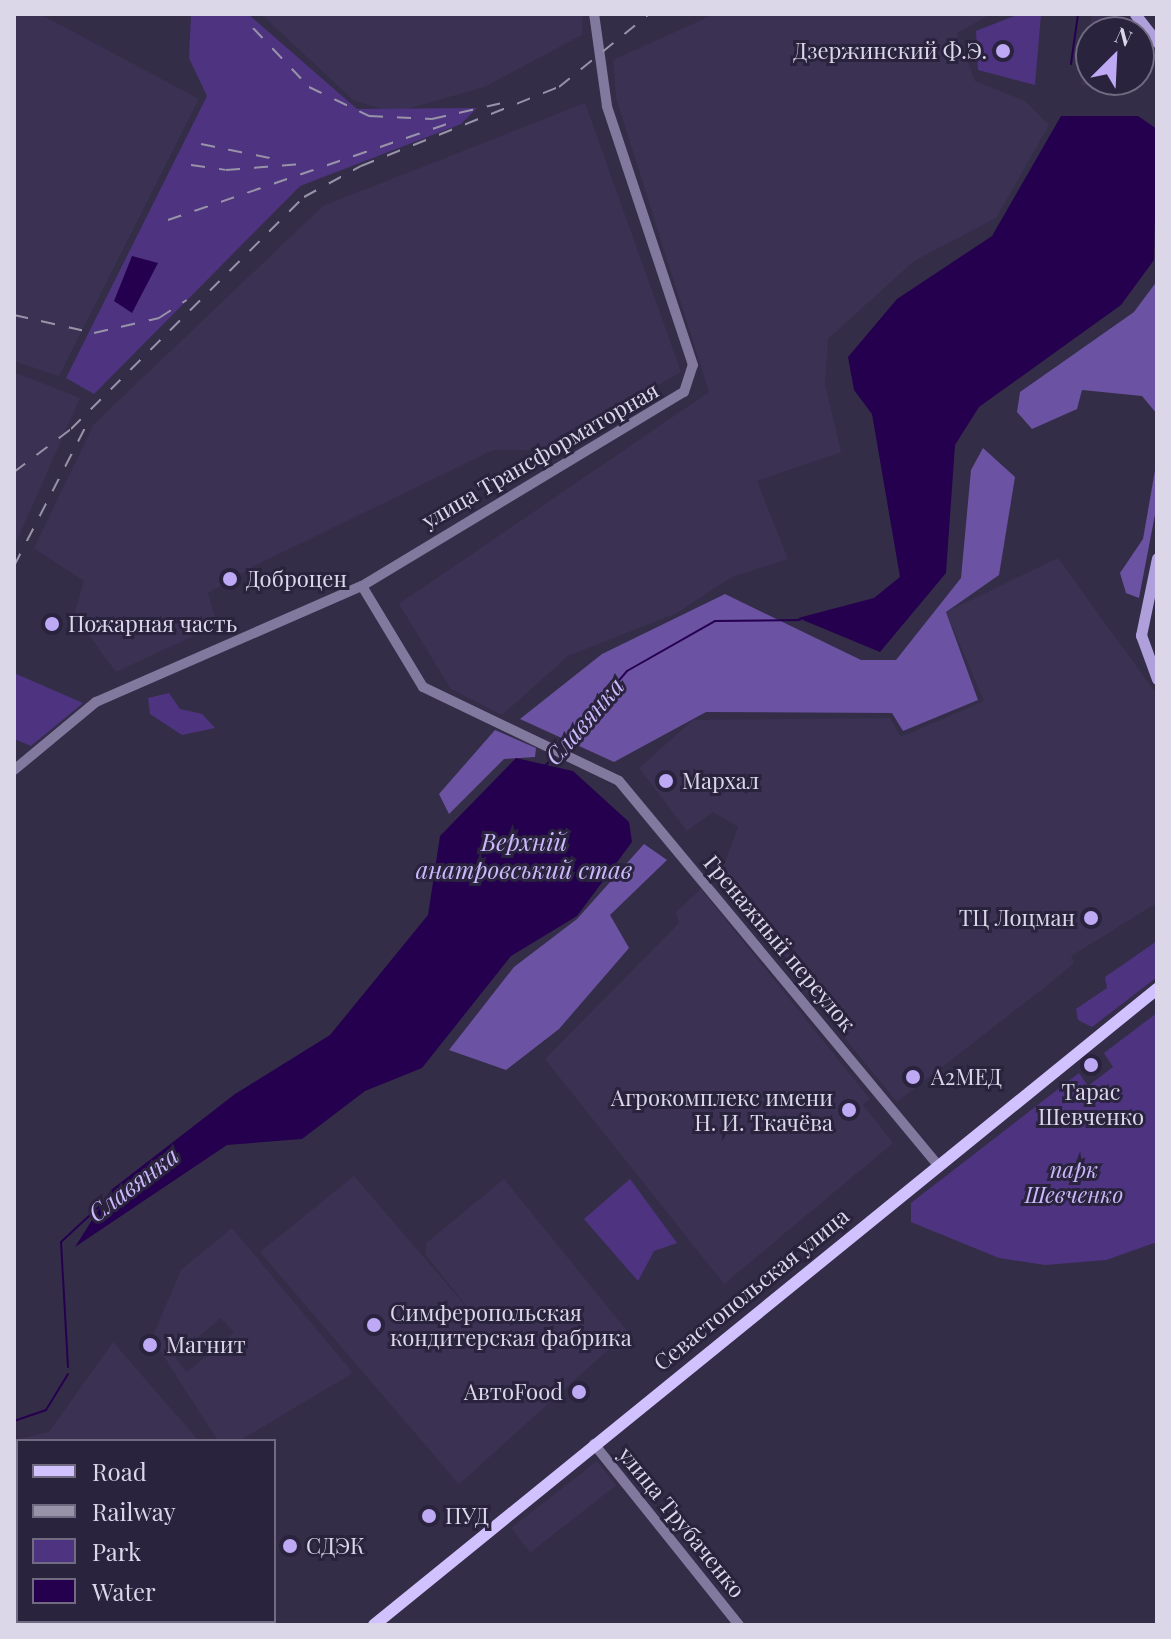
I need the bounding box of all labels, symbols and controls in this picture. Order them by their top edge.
north arrow [1075,16,1155,96]
text: N [1111,19,1137,53]
place label: Дзержинский Ф.Э. [793,38,987,64]
marker: Дзержинский Ф.Э. [994,42,1012,60]
street label: улица Трансформаторная [417,376,663,534]
place label: Доброцен [246,566,347,592]
marker: Доброцен [221,570,239,588]
place label: Пожарная часть [68,611,237,637]
marker: Пожарная часть [43,615,61,633]
water label: Славянка [538,672,630,770]
place label: Мархал [682,768,759,794]
marker: Мархал [657,772,675,790]
water label: Верхній анатровський став [416,828,632,884]
street label: Гренажный переулок [699,850,861,1036]
place label: ТЦ Лоцман [959,905,1075,931]
marker: ТЦ Лоцман [1082,909,1100,927]
marker: Тарас Шевченко [1082,1056,1100,1074]
place label: А2МЕД [931,1064,1002,1090]
marker: А2МЕД [902,1066,924,1088]
place label: Тарас Шевченко [1038,1078,1144,1130]
place label: Агрокомплекс имени Н. И. Ткачёва [611,1084,833,1136]
marker: Агрокомплекс имени Н. И. Ткачёва [840,1101,858,1119]
water label: Славянка [82,1141,184,1227]
park label: парк Шевченко [1025,1156,1123,1208]
street label: Севастопольская улица [648,1202,854,1376]
place label: Симферопольская кондитерская фабрика [390,1299,632,1350]
marker: Симферопольская кондитерская фабрика [365,1316,383,1334]
place label: Магнит [166,1332,246,1358]
marker: Магнит [141,1336,159,1354]
place label: АвтоFood [464,1379,563,1405]
marker: АвтоFood [570,1383,588,1401]
legend [16,1439,276,1623]
street label: улица Трубаченко [613,1441,751,1603]
text: Road [92,1455,147,1487]
text: Railway [92,1495,176,1527]
place label: ПУД [445,1503,489,1529]
marker: ПУД [420,1507,438,1525]
place label: СДЭК [306,1533,365,1559]
text: Park [92,1535,141,1567]
marker: СДЭК [281,1537,299,1555]
text: Water [92,1575,156,1607]

